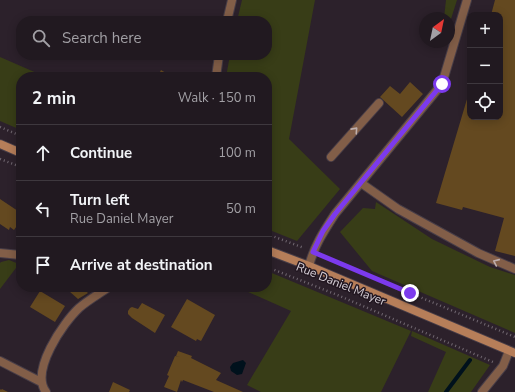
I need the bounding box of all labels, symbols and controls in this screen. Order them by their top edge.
north arrow [419,12,455,48]
map controls [467,12,503,120]
button: + [467,12,503,48]
search box [16,16,272,60]
icon: search [30,27,52,49]
text: Search here [62,28,142,48]
button: − [467,48,503,84]
route start [433,75,451,93]
button: locate [467,84,503,120]
text: 2 min [32,87,76,110]
text: Walk · 150 m [178,89,256,107]
one-way arrow [351,127,358,135]
icon: ahead [32,142,54,164]
text: Continue [70,143,132,163]
text: 100 m [218,144,256,162]
text: Turn left [70,190,129,210]
icon: left [32,198,54,220]
text: 50 m [226,200,256,218]
text: Rue Daniel Mayer [70,210,173,228]
icon: arrive [32,254,54,276]
text: Arrive at destination [70,255,213,275]
one-way arrow [493,258,500,266]
street label: Rue Daniel Mayer [294,259,389,310]
route end [401,284,419,302]

